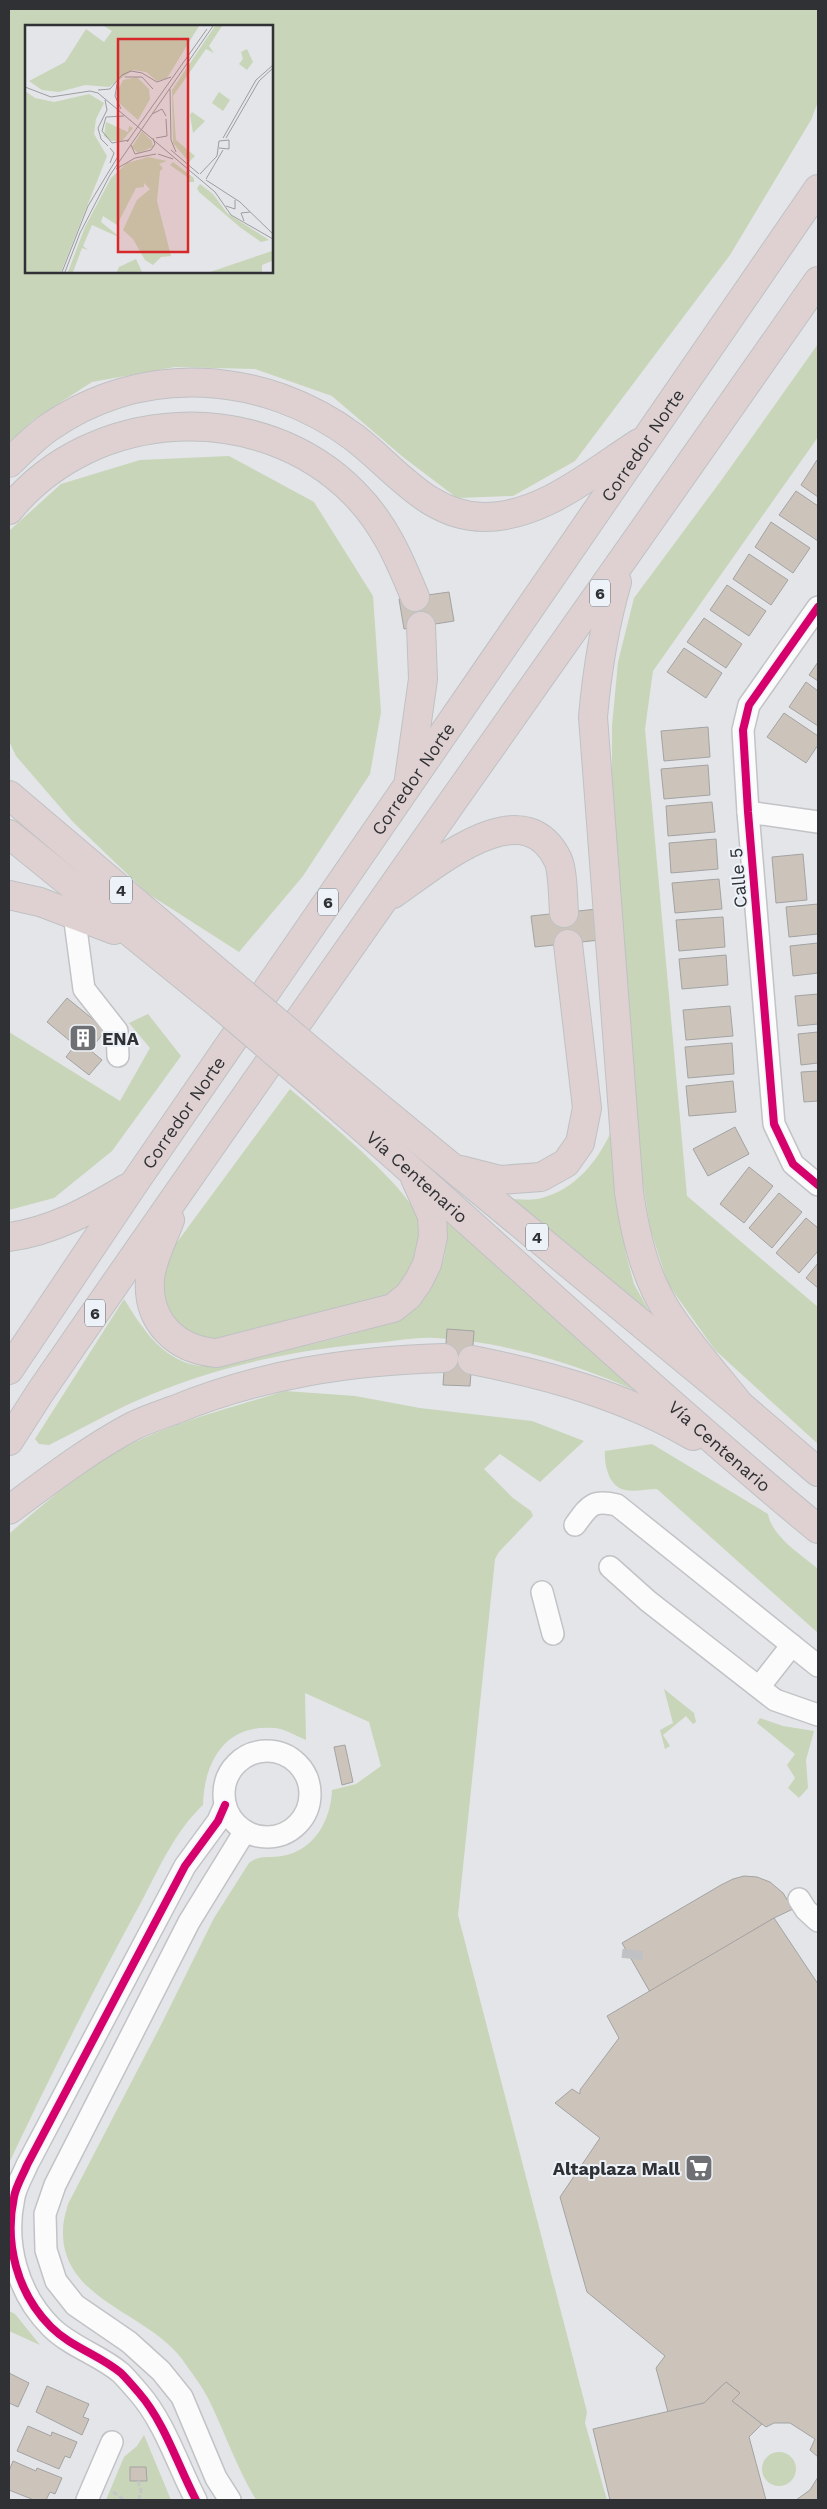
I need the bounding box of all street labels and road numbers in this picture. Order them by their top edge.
street label: Corredor Norte [596,385,688,505]
road number: 6 [590,580,610,606]
street label: Corredor Norte [367,718,459,839]
street label: Calle 5 [725,847,751,909]
road number: 4 [110,876,132,904]
road number: 6 [318,889,338,916]
street label: Corredor Norte [137,1052,229,1173]
street label: Vía Centenario [363,1126,473,1227]
road number: 4 [526,1224,548,1250]
road number: 6 [85,1300,105,1326]
street label: Vía Centenario [665,1396,775,1496]

